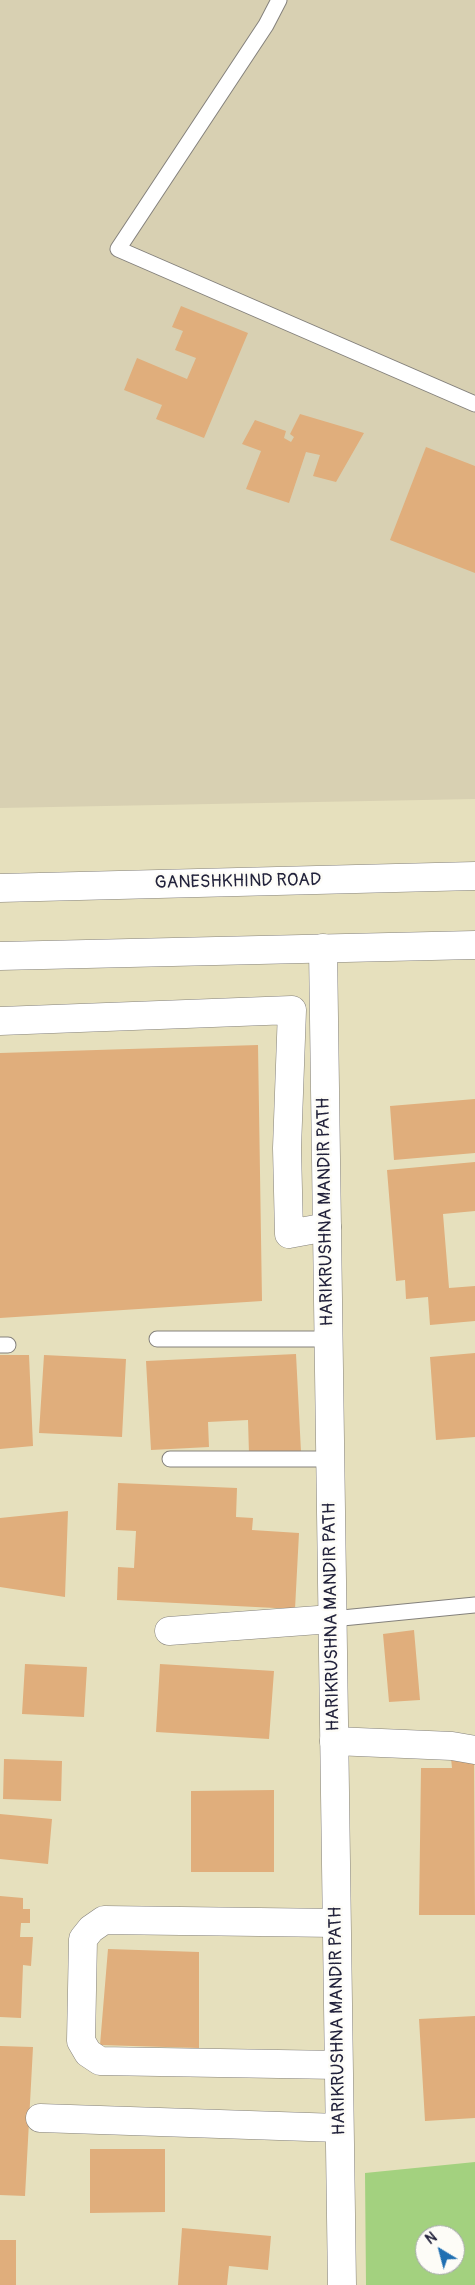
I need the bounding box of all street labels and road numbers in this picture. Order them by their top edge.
street label: GANESHKHIND ROAD [155,870,321,894]
street label: HARIKRUSHNA MANDIR PATH [313,1098,339,1326]
street label: HARIKRUSHNA MANDIR PATH [319,1503,345,1731]
street label: HARIKRUSHNA MANDIR PATH [325,1907,351,2135]

